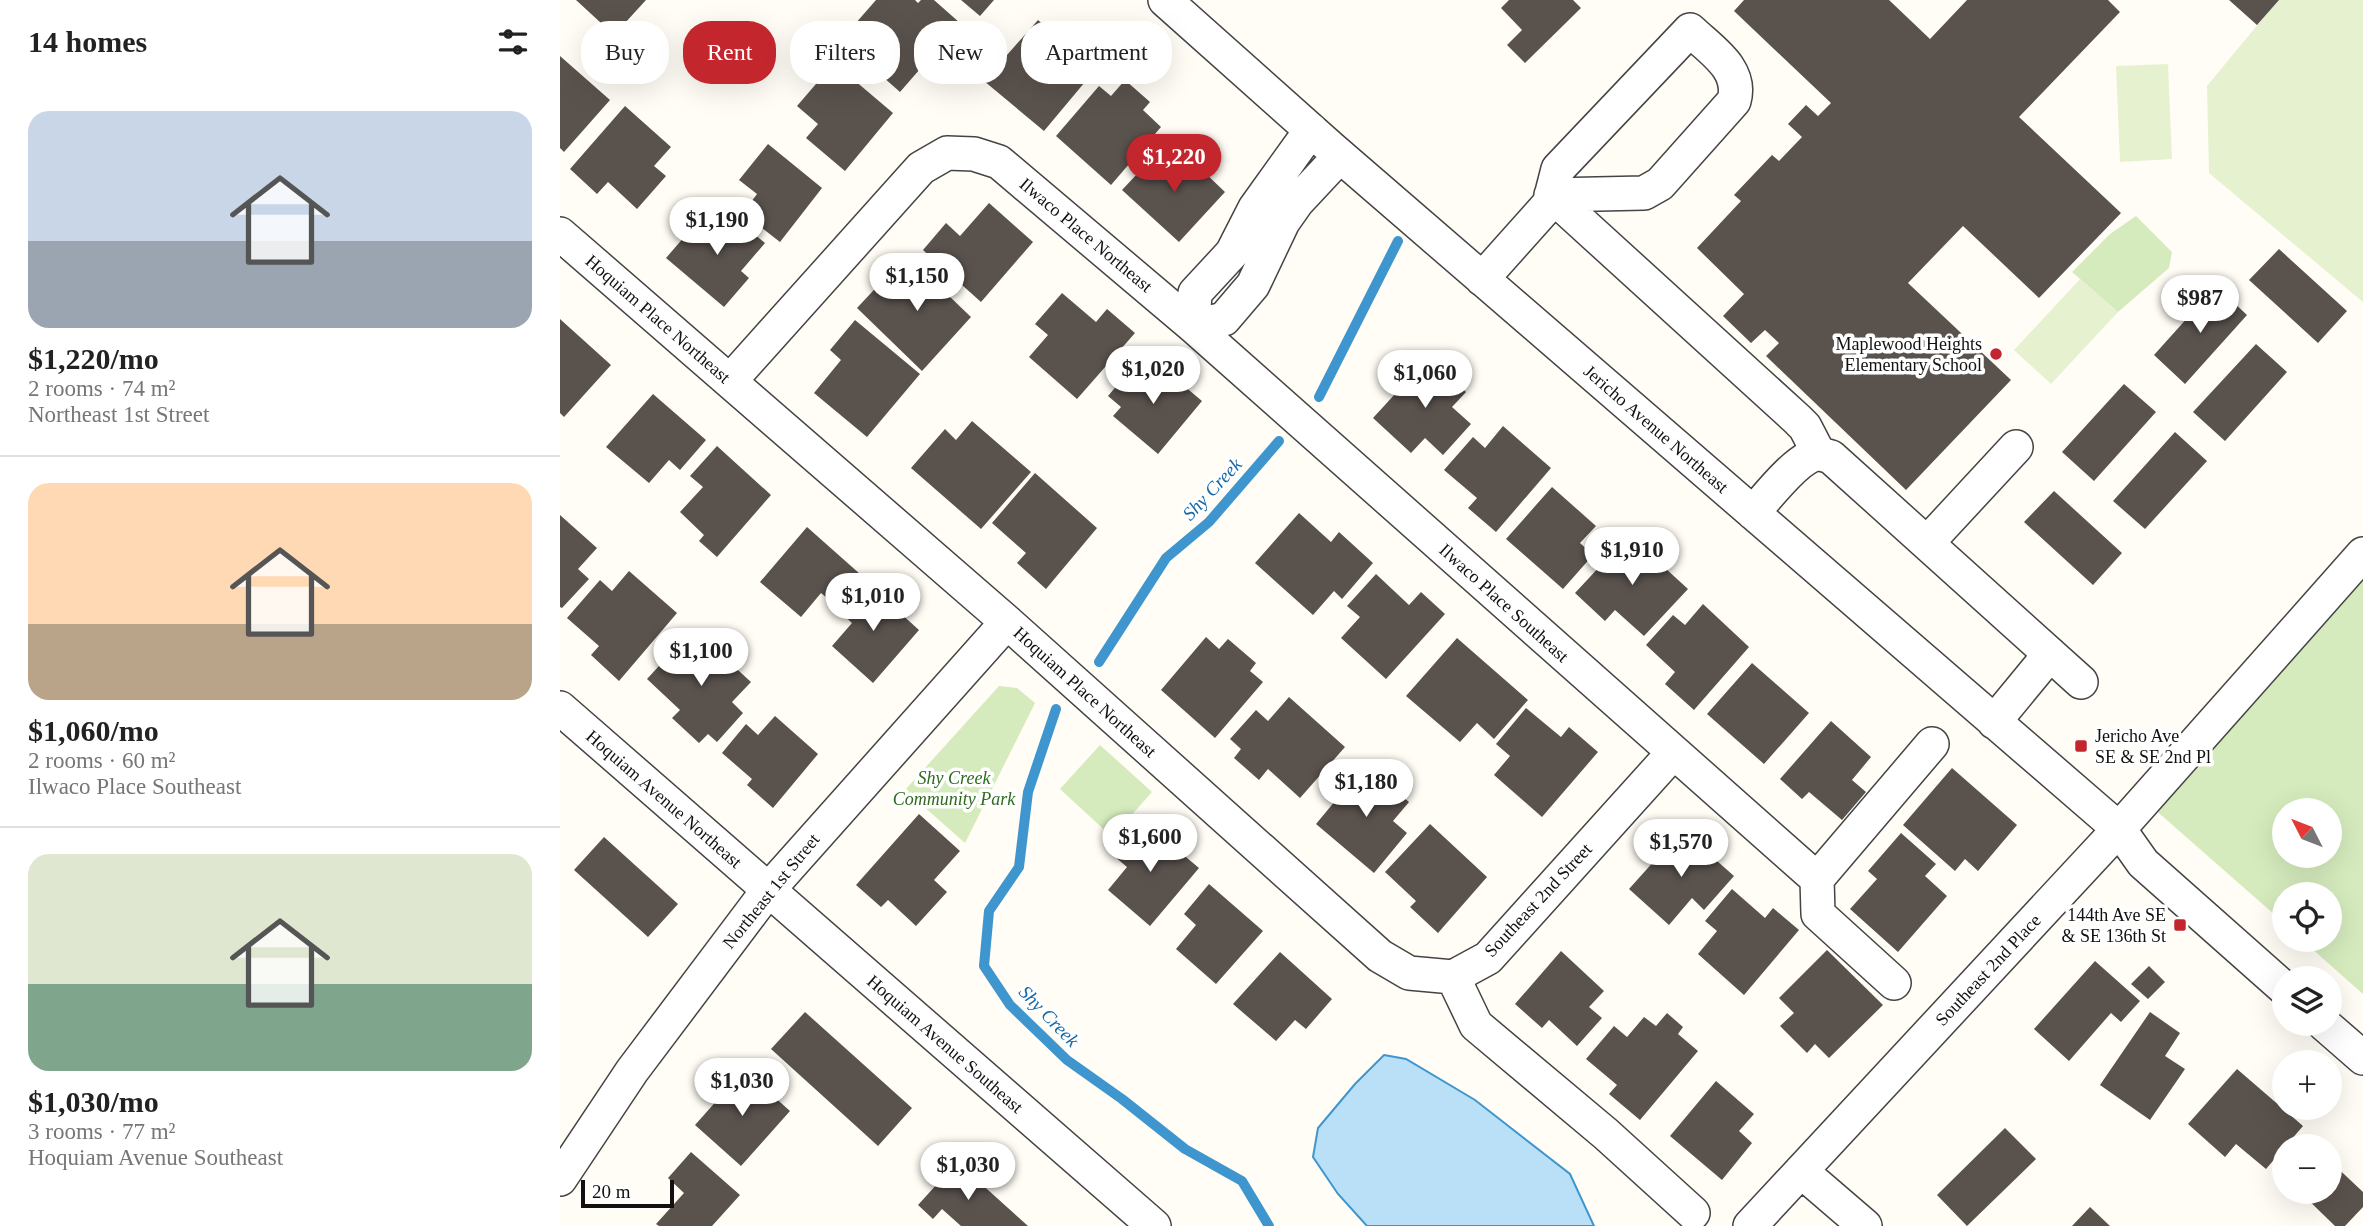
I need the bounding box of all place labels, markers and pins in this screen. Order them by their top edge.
pin: $1,220 [1117,134,1231,194]
pin: $1,190 [660,198,774,257]
pin: $1,150 [860,254,974,313]
pin: $987 [2159,276,2241,335]
place label: Maplewood Heights Elementary School [1836,334,1982,375]
pin: $1,020 [1096,346,1210,406]
marker: Maplewood Heights Elementary School [1988,346,2004,362]
pin: $1,060 [1368,350,1482,410]
pin: $1,910 [1575,528,1689,587]
pin: $1,010 [816,574,930,633]
pin: $1,100 [644,628,758,688]
place label: Jericho Ave SE & SE 2nd Pl [2095,726,2211,767]
marker: Jericho Ave SE & SE 2nd Pl [2073,738,2089,754]
pin: $1,180 [1309,760,1423,819]
pin: $1,600 [1093,814,1207,874]
pin: $1,570 [1624,820,1738,879]
place label: 144th Ave SE & SE 136th St [2061,905,2166,946]
marker: 144th Ave SE & SE 136th St [2172,917,2188,933]
pin: $1,030 [685,1058,799,1118]
pin: $1,030 [911,1142,1025,1202]

